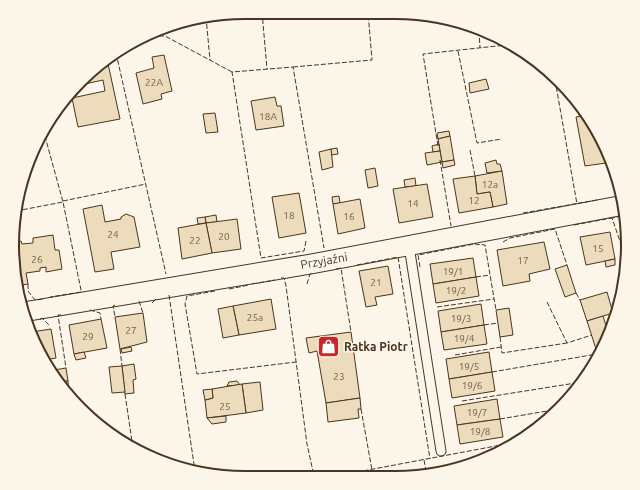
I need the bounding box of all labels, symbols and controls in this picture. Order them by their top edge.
house number: 22A [145,77,163,88]
house number: 18A [259,111,277,122]
house number: 12a [482,179,498,190]
house number: 12 [468,195,480,206]
house number: 14 [407,198,419,209]
house number: 18 [283,210,295,221]
house number: 16 [343,211,355,222]
house number: 24 [107,229,119,240]
house number: 20 [218,231,230,242]
house number: 22 [189,235,201,246]
house number: 15 [592,243,604,254]
street label: Przyjaźni [299,250,348,271]
house number: 26 [31,254,43,265]
house number: 17 [517,255,529,266]
house number: 19/1 [443,266,463,277]
house number: 21 [370,277,382,288]
house number: 19/2 [446,285,466,296]
house number: 25a [247,312,263,323]
house number: 19/3 [451,313,471,324]
house number: 27 [125,325,137,336]
house number: 29 [82,331,94,342]
house number: 19/4 [454,333,475,344]
shop icon: Ratka Piotr [316,334,342,360]
place label: Ratka Piotr [344,340,408,353]
house number: 19/5 [459,361,479,372]
house number: 23 [333,371,345,382]
house number: 19/6 [462,380,483,391]
house number: 25 [219,401,231,412]
house number: 19/7 [467,407,487,418]
house number: 19/8 [470,426,491,437]

